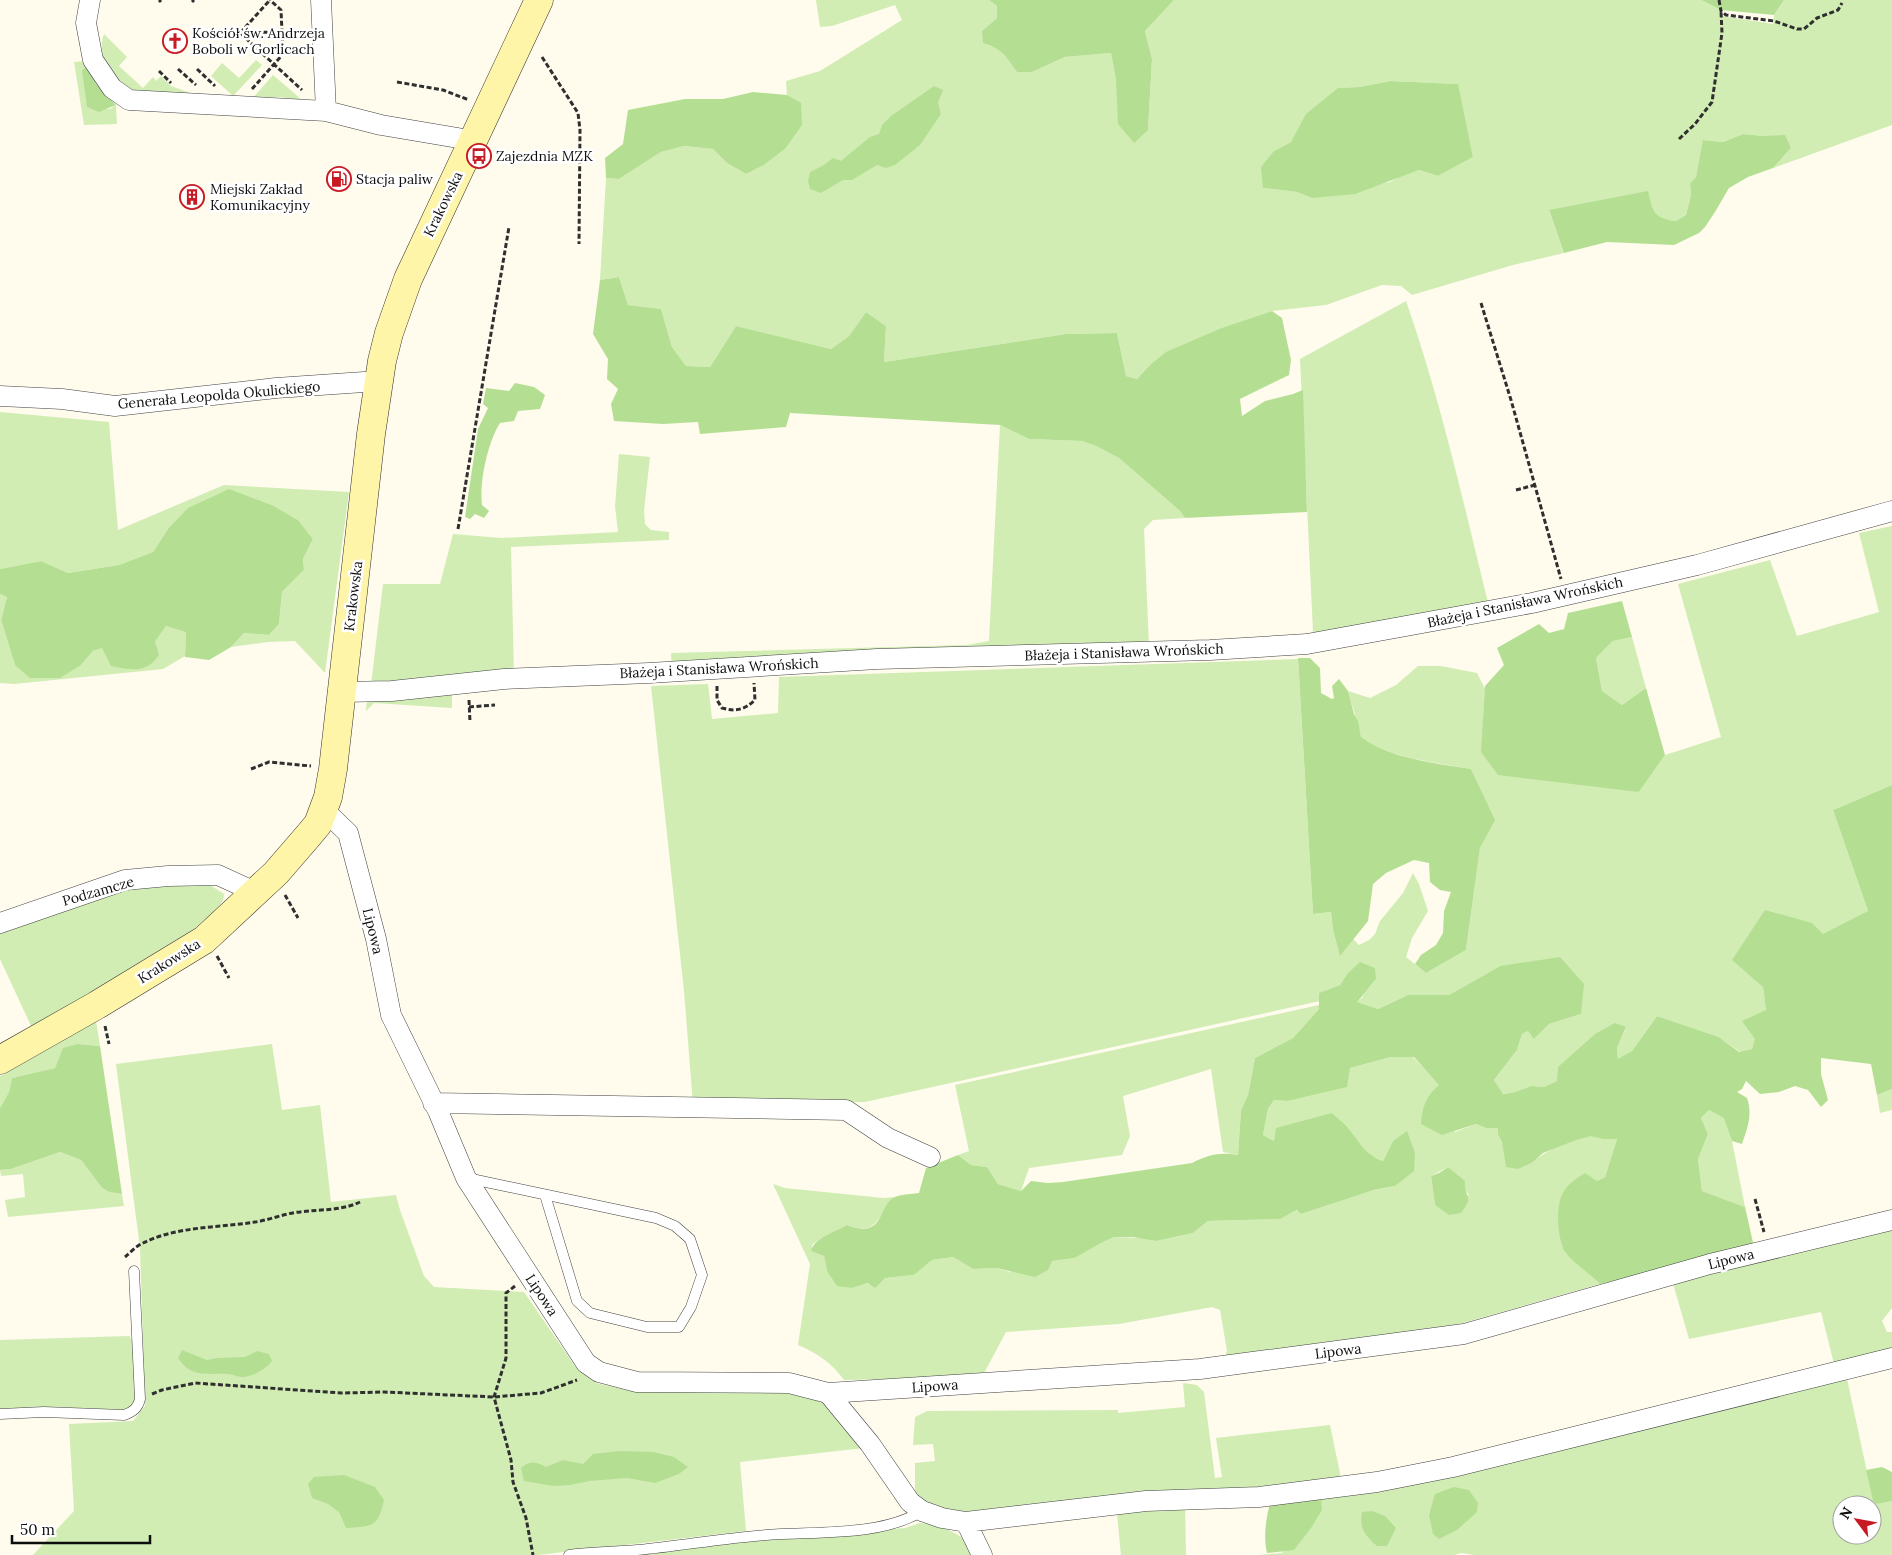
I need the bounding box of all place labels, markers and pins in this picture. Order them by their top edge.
place label: Kościół św. Andrzeja Boboli w Gorlicach [192,24,325,58]
church icon: Kościół św. Andrzeja Boboli w Gorlicach [162,28,188,54]
bus stop icon: Zajezdnia MZK [466,143,492,169]
place label: Zajezdnia MZK [496,147,593,165]
fuel station icon: Stacja paliw [326,166,352,192]
place label: Stacja paliw [356,170,434,188]
place label: Miejski Zakład Komunikacyjny [210,180,310,214]
building icon: Miejski Zakład Komunikacyjny [179,184,205,210]

